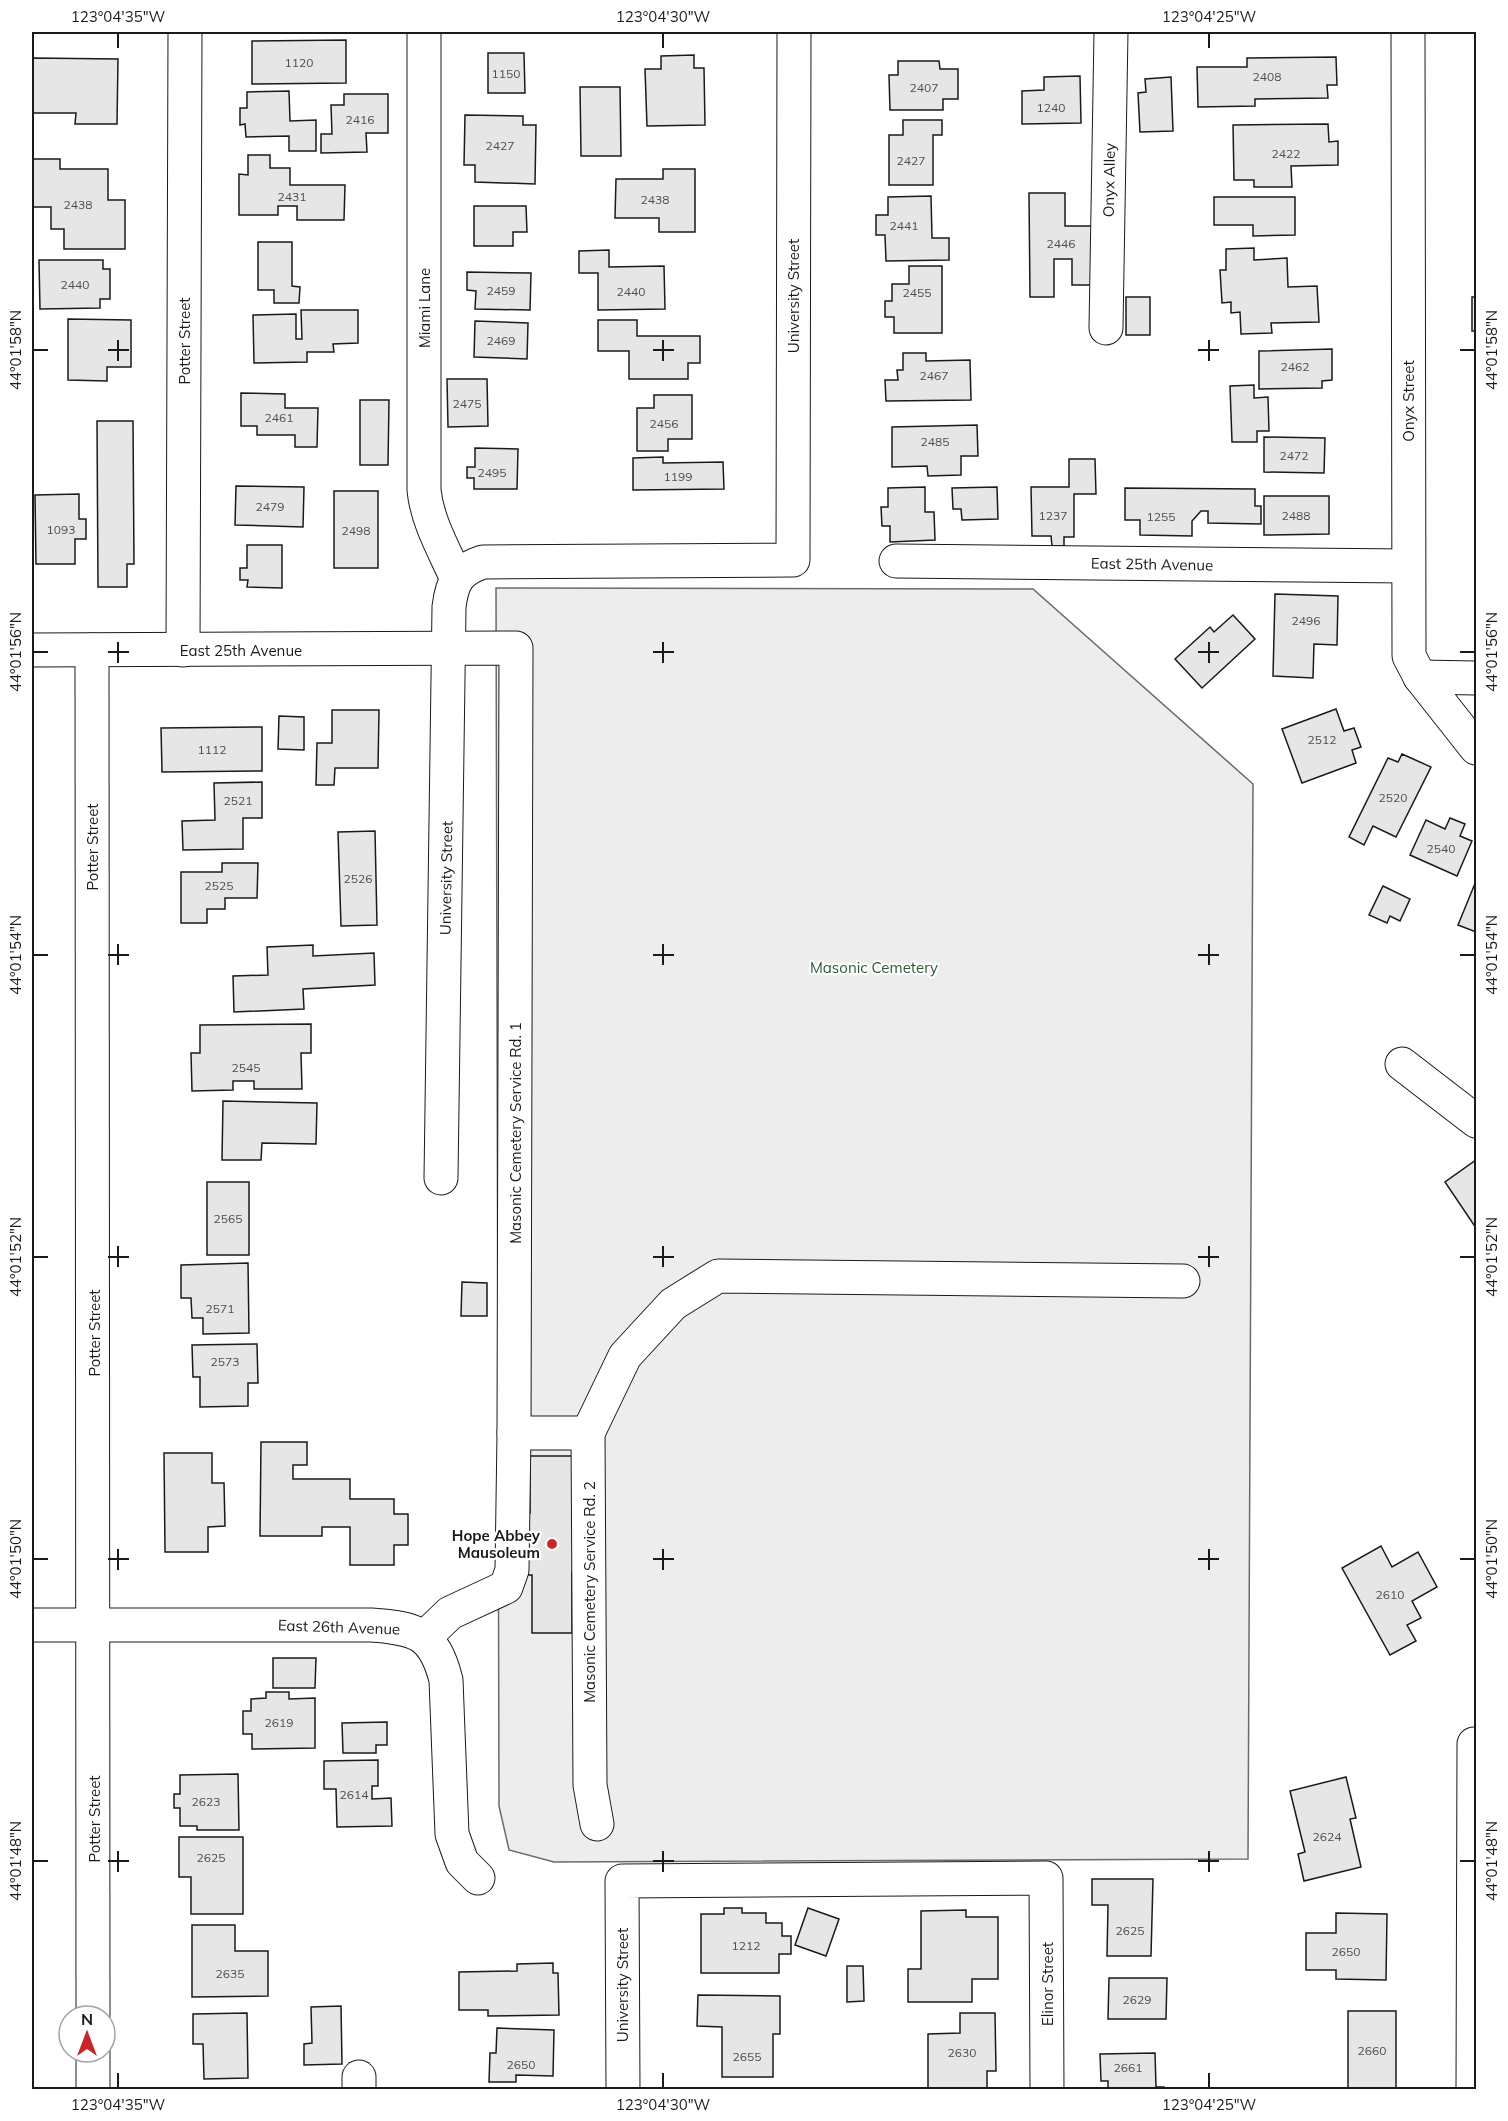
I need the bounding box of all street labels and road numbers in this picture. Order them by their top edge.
street label: Onyx Alley [1099,143,1119,217]
street label: University Street [784,239,803,353]
street label: Miami Lane [415,268,434,348]
street label: Potter Street [175,297,194,385]
street label: Onyx Street [1399,360,1418,442]
street label: East 25th Avenue [1091,553,1213,575]
street label: East 25th Avenue [180,641,302,660]
street label: Potter Street [83,803,102,891]
street label: University Street [436,821,456,935]
street label: Masonic Cemetery Service Rd. 1 [506,1022,525,1244]
street label: Potter Street [85,1289,104,1377]
street label: Masonic Cemetery Service Rd. 2 [580,1481,599,1703]
street label: East 26th Avenue [277,1615,401,1639]
street label: Potter Street [85,1775,104,1863]
street label: University Street [613,1928,632,2042]
street label: Elinor Street [1038,1942,1057,2026]

